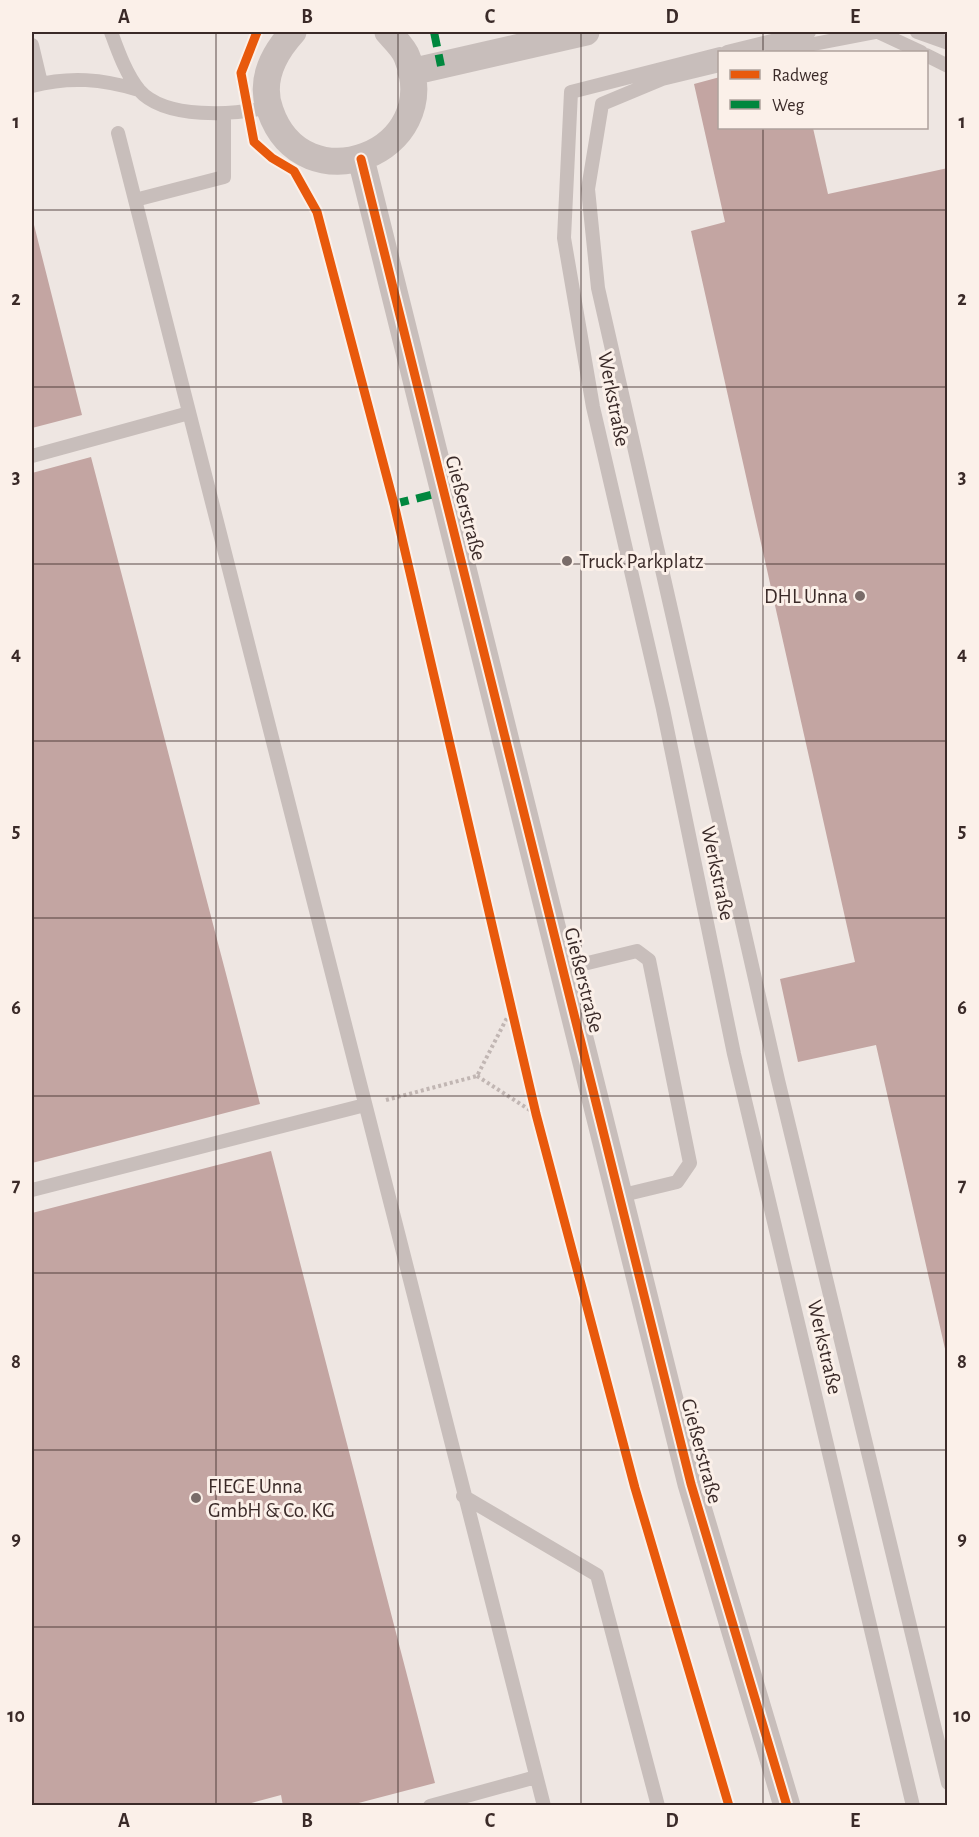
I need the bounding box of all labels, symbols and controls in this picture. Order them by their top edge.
text: A [118,7,130,27]
text: B [301,7,313,27]
text: C [485,7,496,27]
text: D [665,7,679,27]
text: E [850,7,860,27]
legend [718,51,928,129]
text: Radweg [772,67,828,85]
text: Weg [772,97,804,115]
text: 1 [12,112,20,132]
text: 1 [958,112,966,132]
text: 2 [11,289,21,309]
text: 2 [957,289,967,309]
street label: Werkstraße [594,350,633,448]
street label: Gießerstraße [441,453,490,563]
text: 3 [12,467,20,487]
text: 3 [958,467,966,487]
place label: Truck Parkplatz [579,551,704,572]
marker: Truck Parkplatz [560,554,574,568]
place label: DHL Unna [764,586,848,607]
marker: DHL Unna [853,589,867,603]
text: 4 [11,644,21,664]
text: 4 [957,644,967,664]
text: 5 [12,821,20,841]
text: 5 [958,821,966,841]
street label: Werkstraße [697,824,738,922]
street label: Gießerstraße [560,925,607,1035]
text: 6 [11,998,21,1018]
text: 6 [957,998,967,1018]
text: 7 [12,1175,21,1195]
text: 7 [958,1175,967,1195]
street label: Werkstraße [803,1298,846,1396]
text: 8 [11,1352,21,1372]
text: 8 [957,1352,967,1372]
street label: Gießerstraße [677,1396,726,1506]
place label: FIEGE Unna GmbH & Co. KG [208,1476,335,1521]
marker: FIEGE Unna GmbH & Co. KG [189,1491,203,1505]
text: 9 [11,1529,21,1549]
text: 9 [957,1529,967,1549]
text: 10 [7,1706,25,1726]
text: 10 [953,1706,971,1726]
text: A [118,1811,130,1831]
text: B [301,1811,313,1831]
text: C [485,1811,496,1831]
text: D [665,1811,679,1831]
text: E [850,1811,860,1831]

